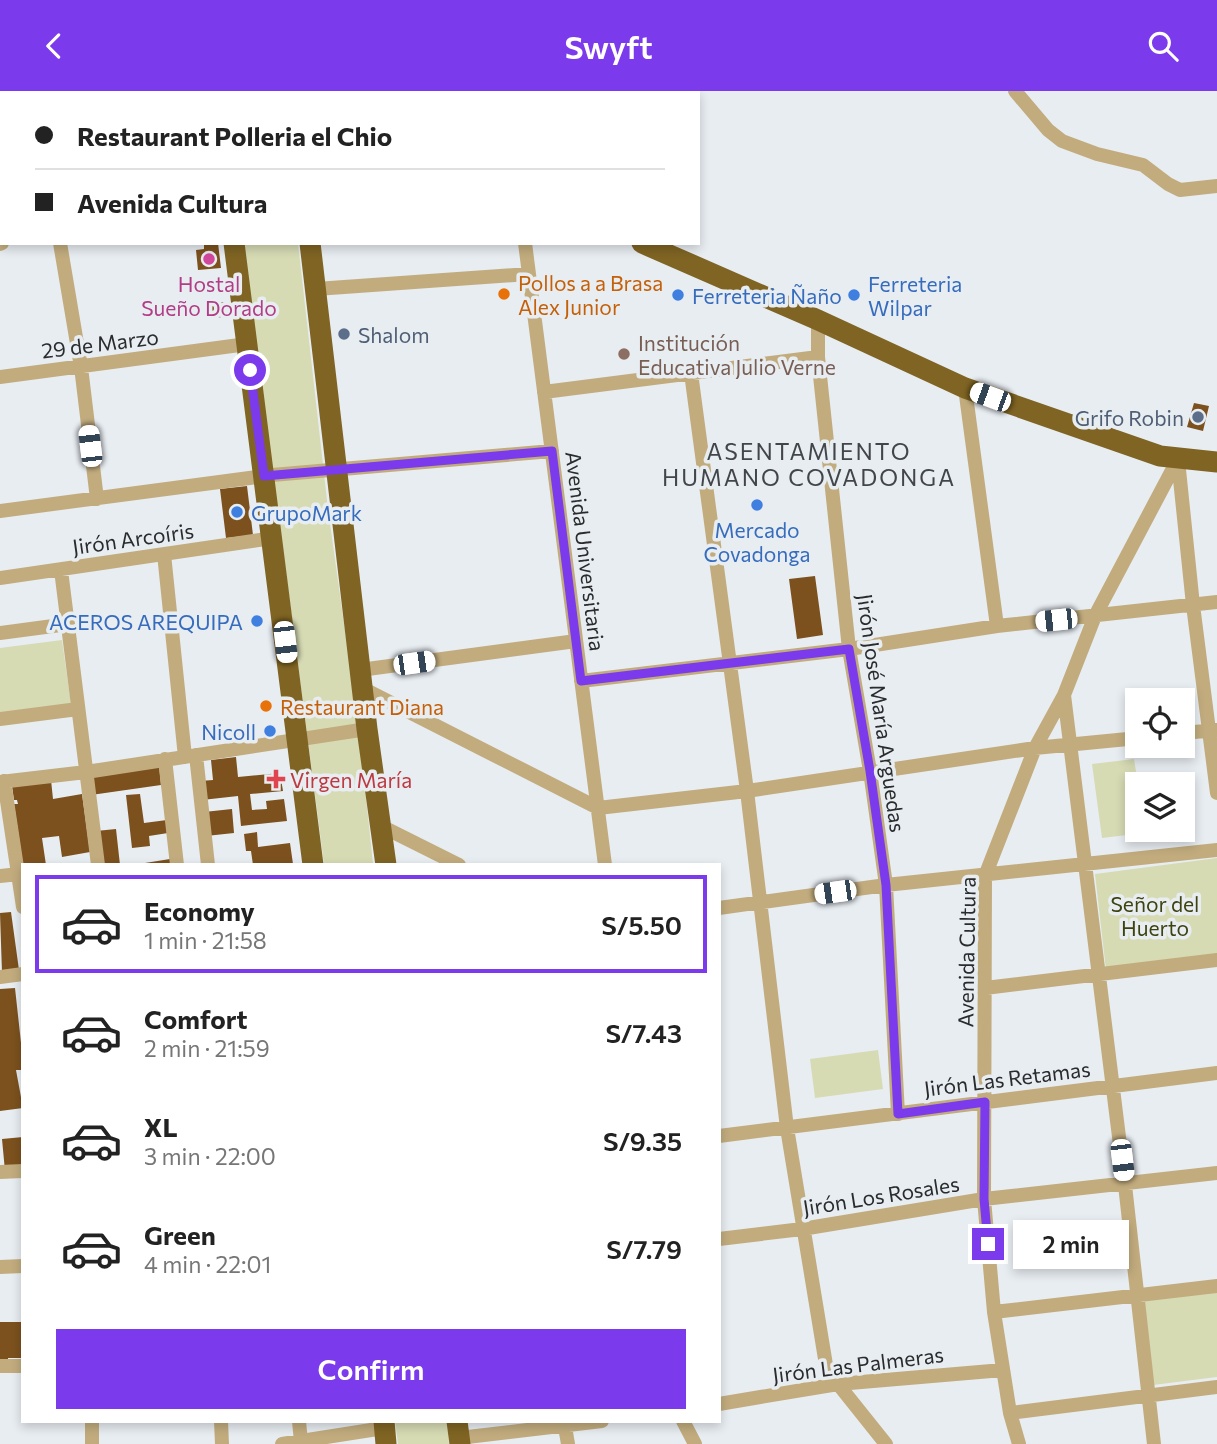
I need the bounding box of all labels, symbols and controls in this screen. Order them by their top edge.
text: Swyft [564,26,653,66]
icon: back [35,27,73,65]
icon: search [1144,27,1182,65]
text: Restaurant Polleria el Chio [77,120,392,151]
text: Avenida Cultura [77,187,268,218]
marker: Hostal Sueño Dorado [201,251,217,267]
place label: Pollos a a Brasa Alex Junior [518,270,663,319]
place label: Hostal Sueño Dorado [141,271,277,320]
place label: Ferreteria Wilpar [868,271,962,320]
place label: Ferreteria Ñaño [692,283,842,308]
marker: Pollos a a Brasa Alex Junior [496,286,512,302]
marker: Ferreteria Ñaño [670,287,686,303]
marker: Ferreteria Wilpar [846,287,862,303]
place label: Shalom [358,322,430,347]
street label: 29 de Marzo [40,323,160,363]
marker: Shalom [336,326,352,342]
place label: Institución Educativa Julio Verne [638,330,836,379]
marker: Institución Educativa Julio Verne [616,346,632,362]
route start [234,354,266,386]
car [967,380,1014,414]
place label: Grifo Robin [1075,405,1184,430]
marker: Grifo Robin [1190,409,1206,425]
car [78,424,103,468]
district label: ASENTAMIENTO HUMANO COVADONGA [662,437,956,491]
street label: Avenida Universitaria [561,450,611,652]
marker: Mercado Covadonga [749,497,765,513]
place label: GrupoMark [251,500,362,525]
marker: GrupoMark [229,504,245,520]
street label: Jirón Arcoíris [71,517,195,559]
place label: Mercado Covadonga [703,517,811,566]
street label: Jirón José María Arguedas [853,592,911,834]
car [1035,607,1078,633]
place label: ACEROS AREQUIPA [49,609,243,634]
marker: ACEROS AREQUIPA [249,613,265,629]
car [273,620,298,664]
car [392,650,437,676]
map controls [1125,688,1195,842]
button: locate [1125,688,1195,758]
place label: Restaurant Diana [280,694,444,719]
marker: Restaurant Diana [258,698,274,714]
place label: Nicoll [201,719,256,744]
marker: Nicoll [262,723,278,739]
place label: Virgen María [290,767,412,792]
marker: Virgen María [268,771,284,787]
button: layers [1125,772,1195,842]
street label: Avenida Cultura [952,876,980,1028]
car [813,879,858,905]
park label: Señor del Huerto [1111,891,1199,940]
icon: car [60,893,123,956]
text: Economy [144,895,255,926]
text: S/5.50 [601,909,682,940]
text: 1 min · 21:58 [144,926,267,954]
icon: car [60,1001,123,1064]
text: Comfort [144,1003,247,1034]
text: S/7.43 [605,1017,682,1048]
text: 2 min · 21:59 [144,1034,270,1062]
street label: Jirón Las Retamas [922,1055,1092,1101]
icon: car [60,1109,123,1172]
text: XL [144,1111,178,1142]
text: S/9.35 [603,1125,682,1156]
car [1110,1138,1135,1182]
text: 3 min · 22:00 [144,1142,276,1170]
street label: Jirón Los Rosales [801,1170,961,1220]
icon: car [60,1217,123,1280]
text: Green [144,1219,216,1250]
callout: 2 min [1012,1219,1128,1269]
route end [972,1228,1004,1260]
text: 2 min [1043,1230,1099,1258]
text: S/7.79 [606,1233,682,1264]
text: 4 min · 22:01 [144,1250,271,1278]
button: Confirm [56,1329,686,1409]
street label: Jirón Las Palmeras [771,1341,945,1387]

